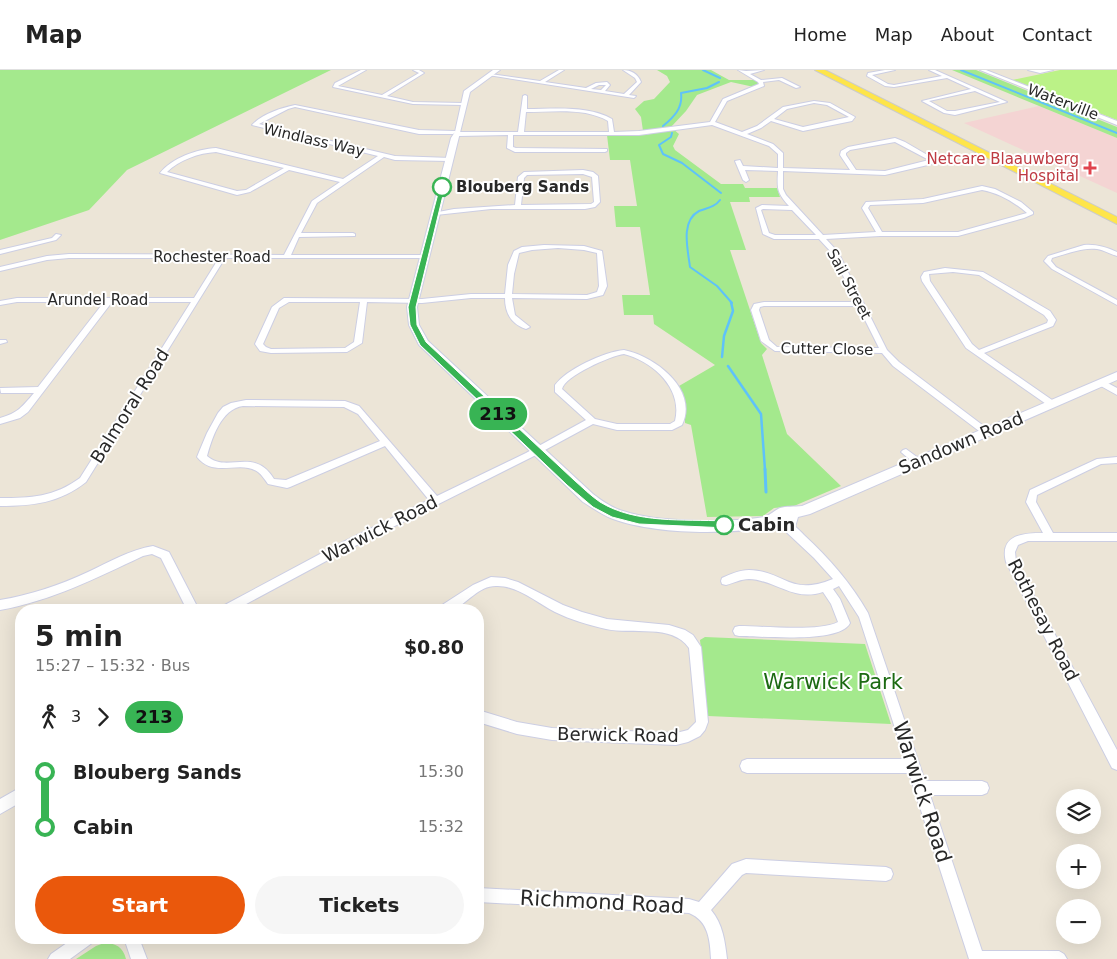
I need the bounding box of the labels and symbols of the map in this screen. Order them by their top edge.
street label: Waterville [1025,80,1101,124]
street label: Windlass Way [262,120,367,160]
place label: Netcare Blaauwberg Hospital [927,150,1079,185]
marker: Netcare Blaauwberg Hospital [1083,161,1097,175]
marker: Blouberg Sands [432,177,452,197]
place label: Blouberg Sands [456,178,589,196]
street label: Sail Street [823,246,875,322]
street label: Rochester Road [153,248,271,266]
street label: Arundel Road [48,291,148,309]
street label: Cutter Close [780,339,874,359]
street label: Balmoral Road [86,345,173,467]
line badge: 213 [469,398,527,430]
street label: Sandown Road [895,407,1026,478]
street label: Warwick Road [319,491,441,567]
place label: Cabin [738,514,795,535]
marker: Cabin [714,515,734,535]
street label: Rothesay Road [1004,555,1083,684]
park label: Warwick Park [763,670,904,694]
street label: Warwick Road [888,718,956,866]
street label: Berwick Road [557,723,679,746]
street label: Richmond Road [519,886,685,918]

